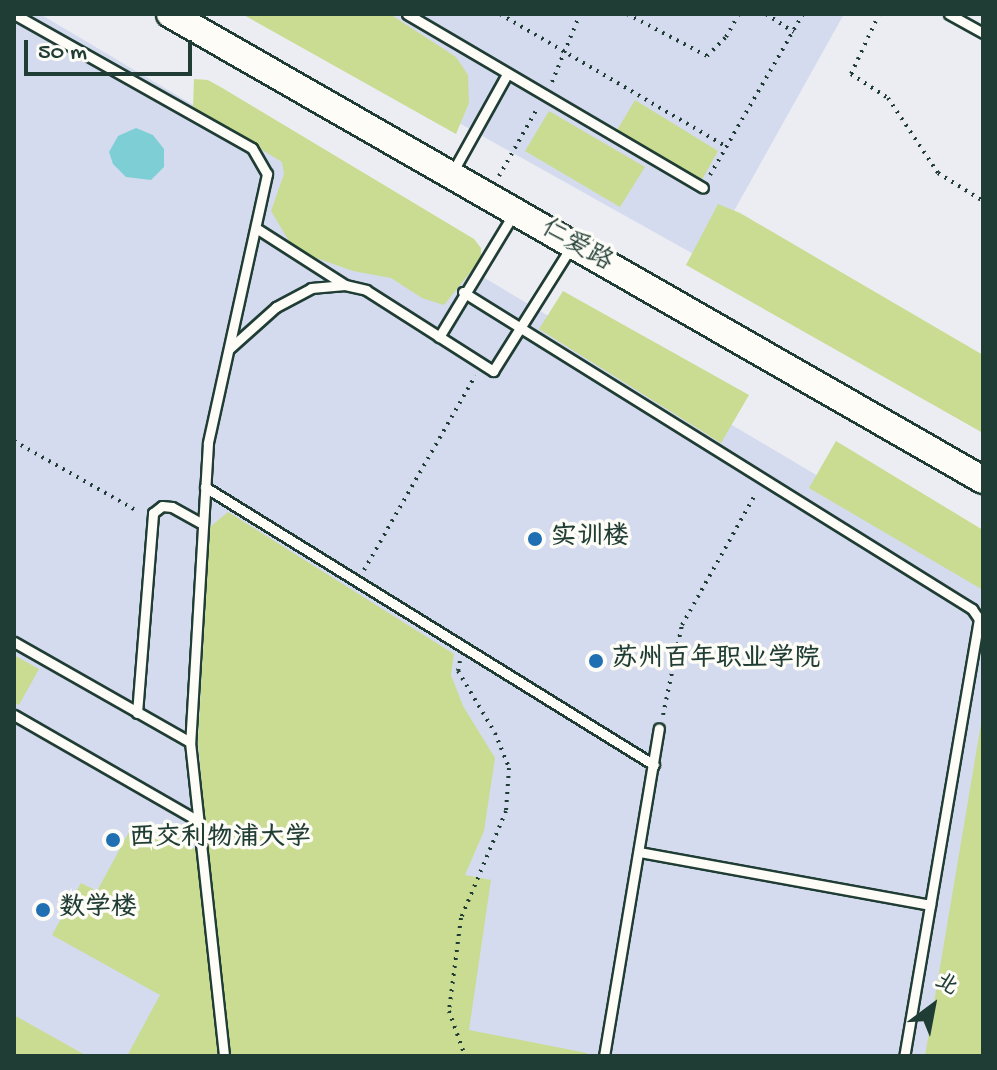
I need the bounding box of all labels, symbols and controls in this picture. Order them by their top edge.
scale bar [28,24,196,74]
text: 50 m [38,39,87,68]
street label: 仁爱路 [534,214,618,280]
place label: 实训楼 [551,523,629,555]
marker: 实训楼 [526,530,544,548]
place label: 苏州百年职业学院 [612,645,820,677]
marker: 苏州百年职业学院 [587,652,605,670]
place label: 西交利物浦大学 [129,824,311,856]
marker: 西交利物浦大学 [104,831,122,849]
place label: 数学楼 [59,894,137,926]
marker: 数学楼 [34,901,52,919]
north arrow [893,966,973,1046]
text: 北 [929,969,962,1003]

